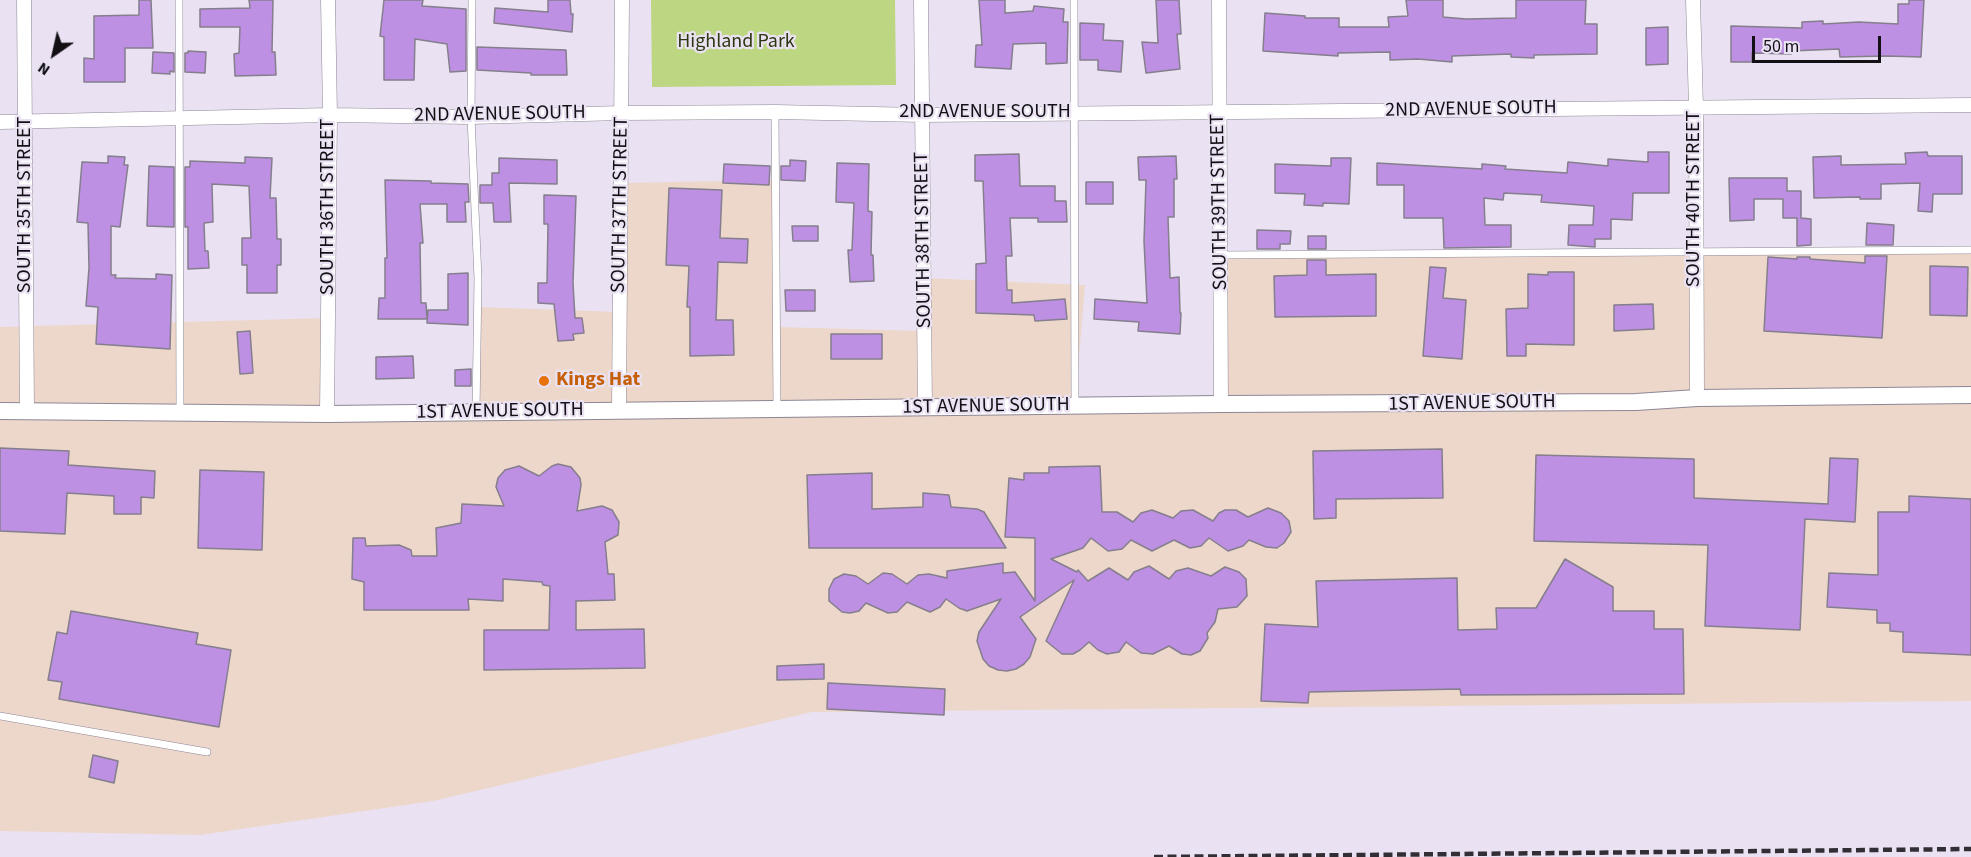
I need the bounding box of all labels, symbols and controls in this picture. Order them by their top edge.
north arrow [24,24,84,84]
scale bar [1755,24,1884,62]
park label: Highland Park [677,31,795,55]
text: 50 m [1763,34,1799,59]
text: N [33,57,55,81]
street label: 2ND AVENUE SOUTH [1385,97,1557,123]
street label: 2ND AVENUE SOUTH [899,101,1071,125]
street label: 2ND AVENUE SOUTH [414,102,586,128]
street label: SOUTH 40TH STREET [1683,111,1707,287]
street label: SOUTH 39TH STREET [1206,114,1234,290]
street label: SOUTH 35TH STREET [14,117,38,293]
street label: SOUTH 37TH STREET [607,117,635,293]
street label: SOUTH 36TH STREET [317,119,341,295]
street label: SOUTH 38TH STREET [910,152,938,328]
place label: Kings Hat [556,369,640,393]
marker: Kings Hat [537,374,551,388]
street label: 1ST AVENUE SOUTH [1388,391,1556,417]
street label: 1ST AVENUE SOUTH [902,394,1070,420]
street label: 1ST AVENUE SOUTH [416,399,584,425]

